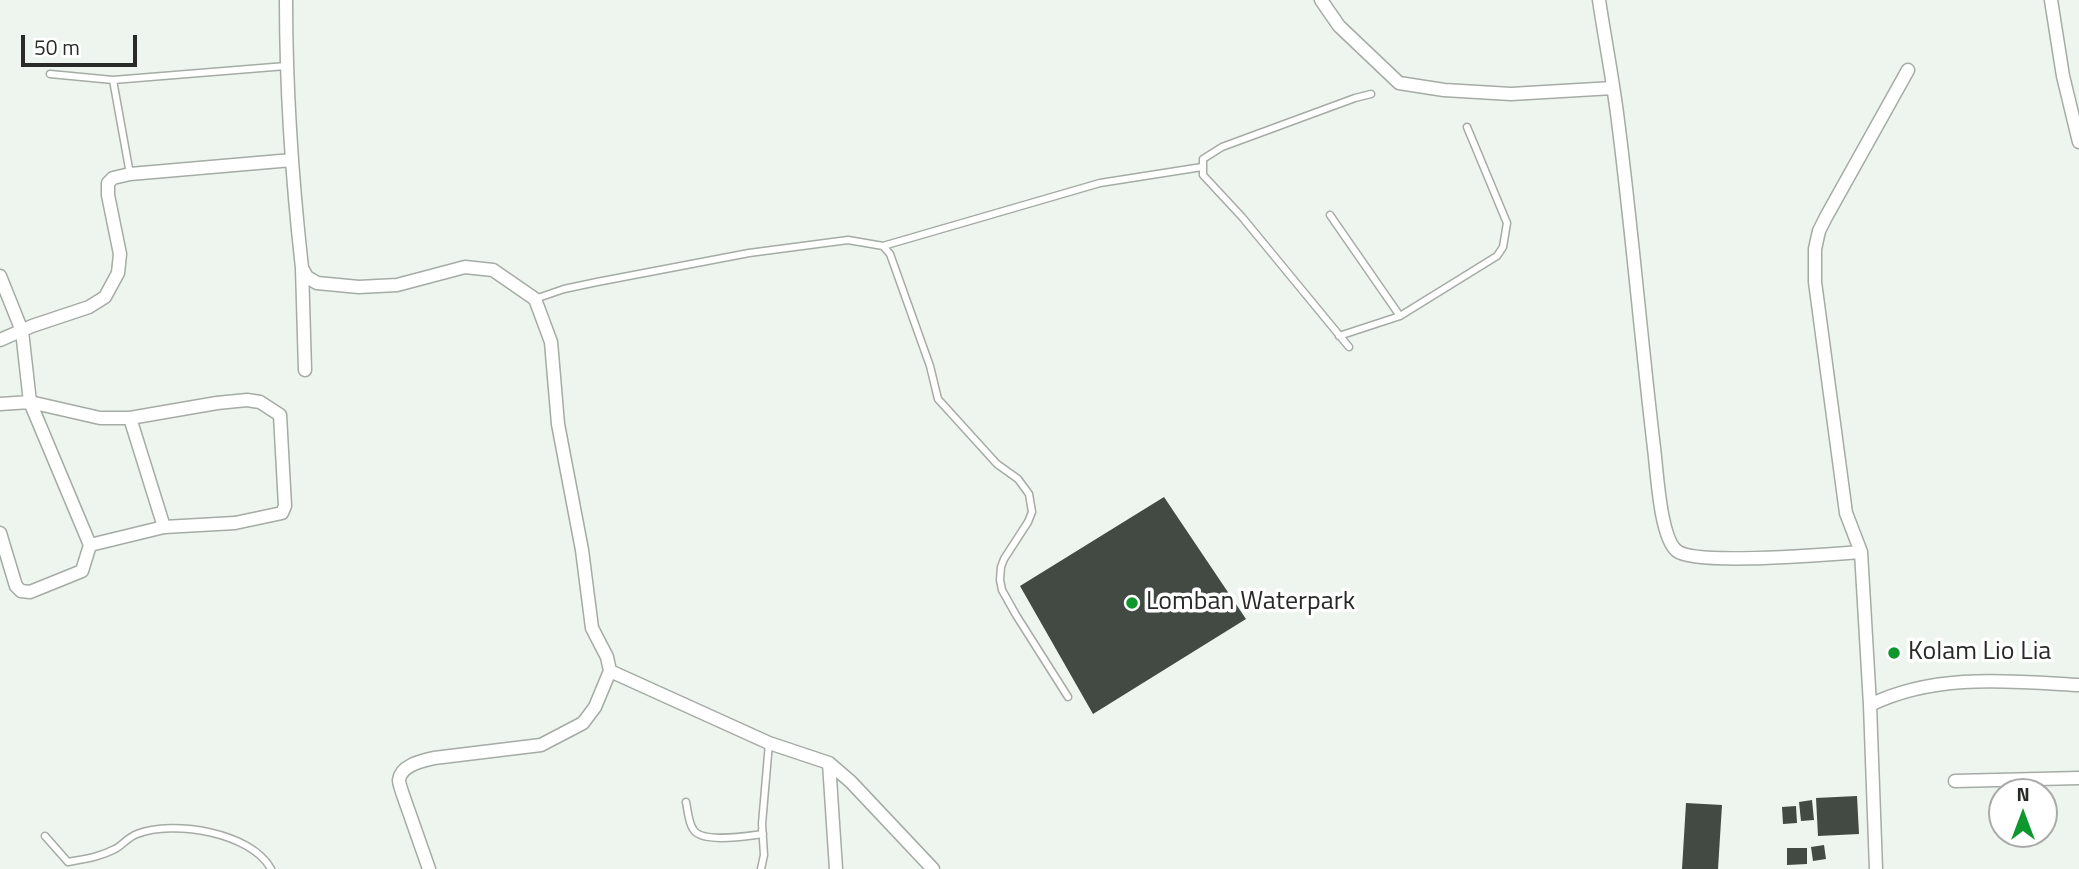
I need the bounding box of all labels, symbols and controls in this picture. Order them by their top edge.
scale bar [24,21,140,65]
text: 50 m [34,31,80,63]
place label: Lomban Waterpark [1146,587,1355,619]
marker: Lomban Waterpark [1124,595,1140,611]
place label: Kolam Lio Lia [1908,637,2051,669]
marker: Kolam Lio Lia [1886,645,1902,661]
north arrow [1988,778,2058,848]
text: N [2016,779,2030,808]

